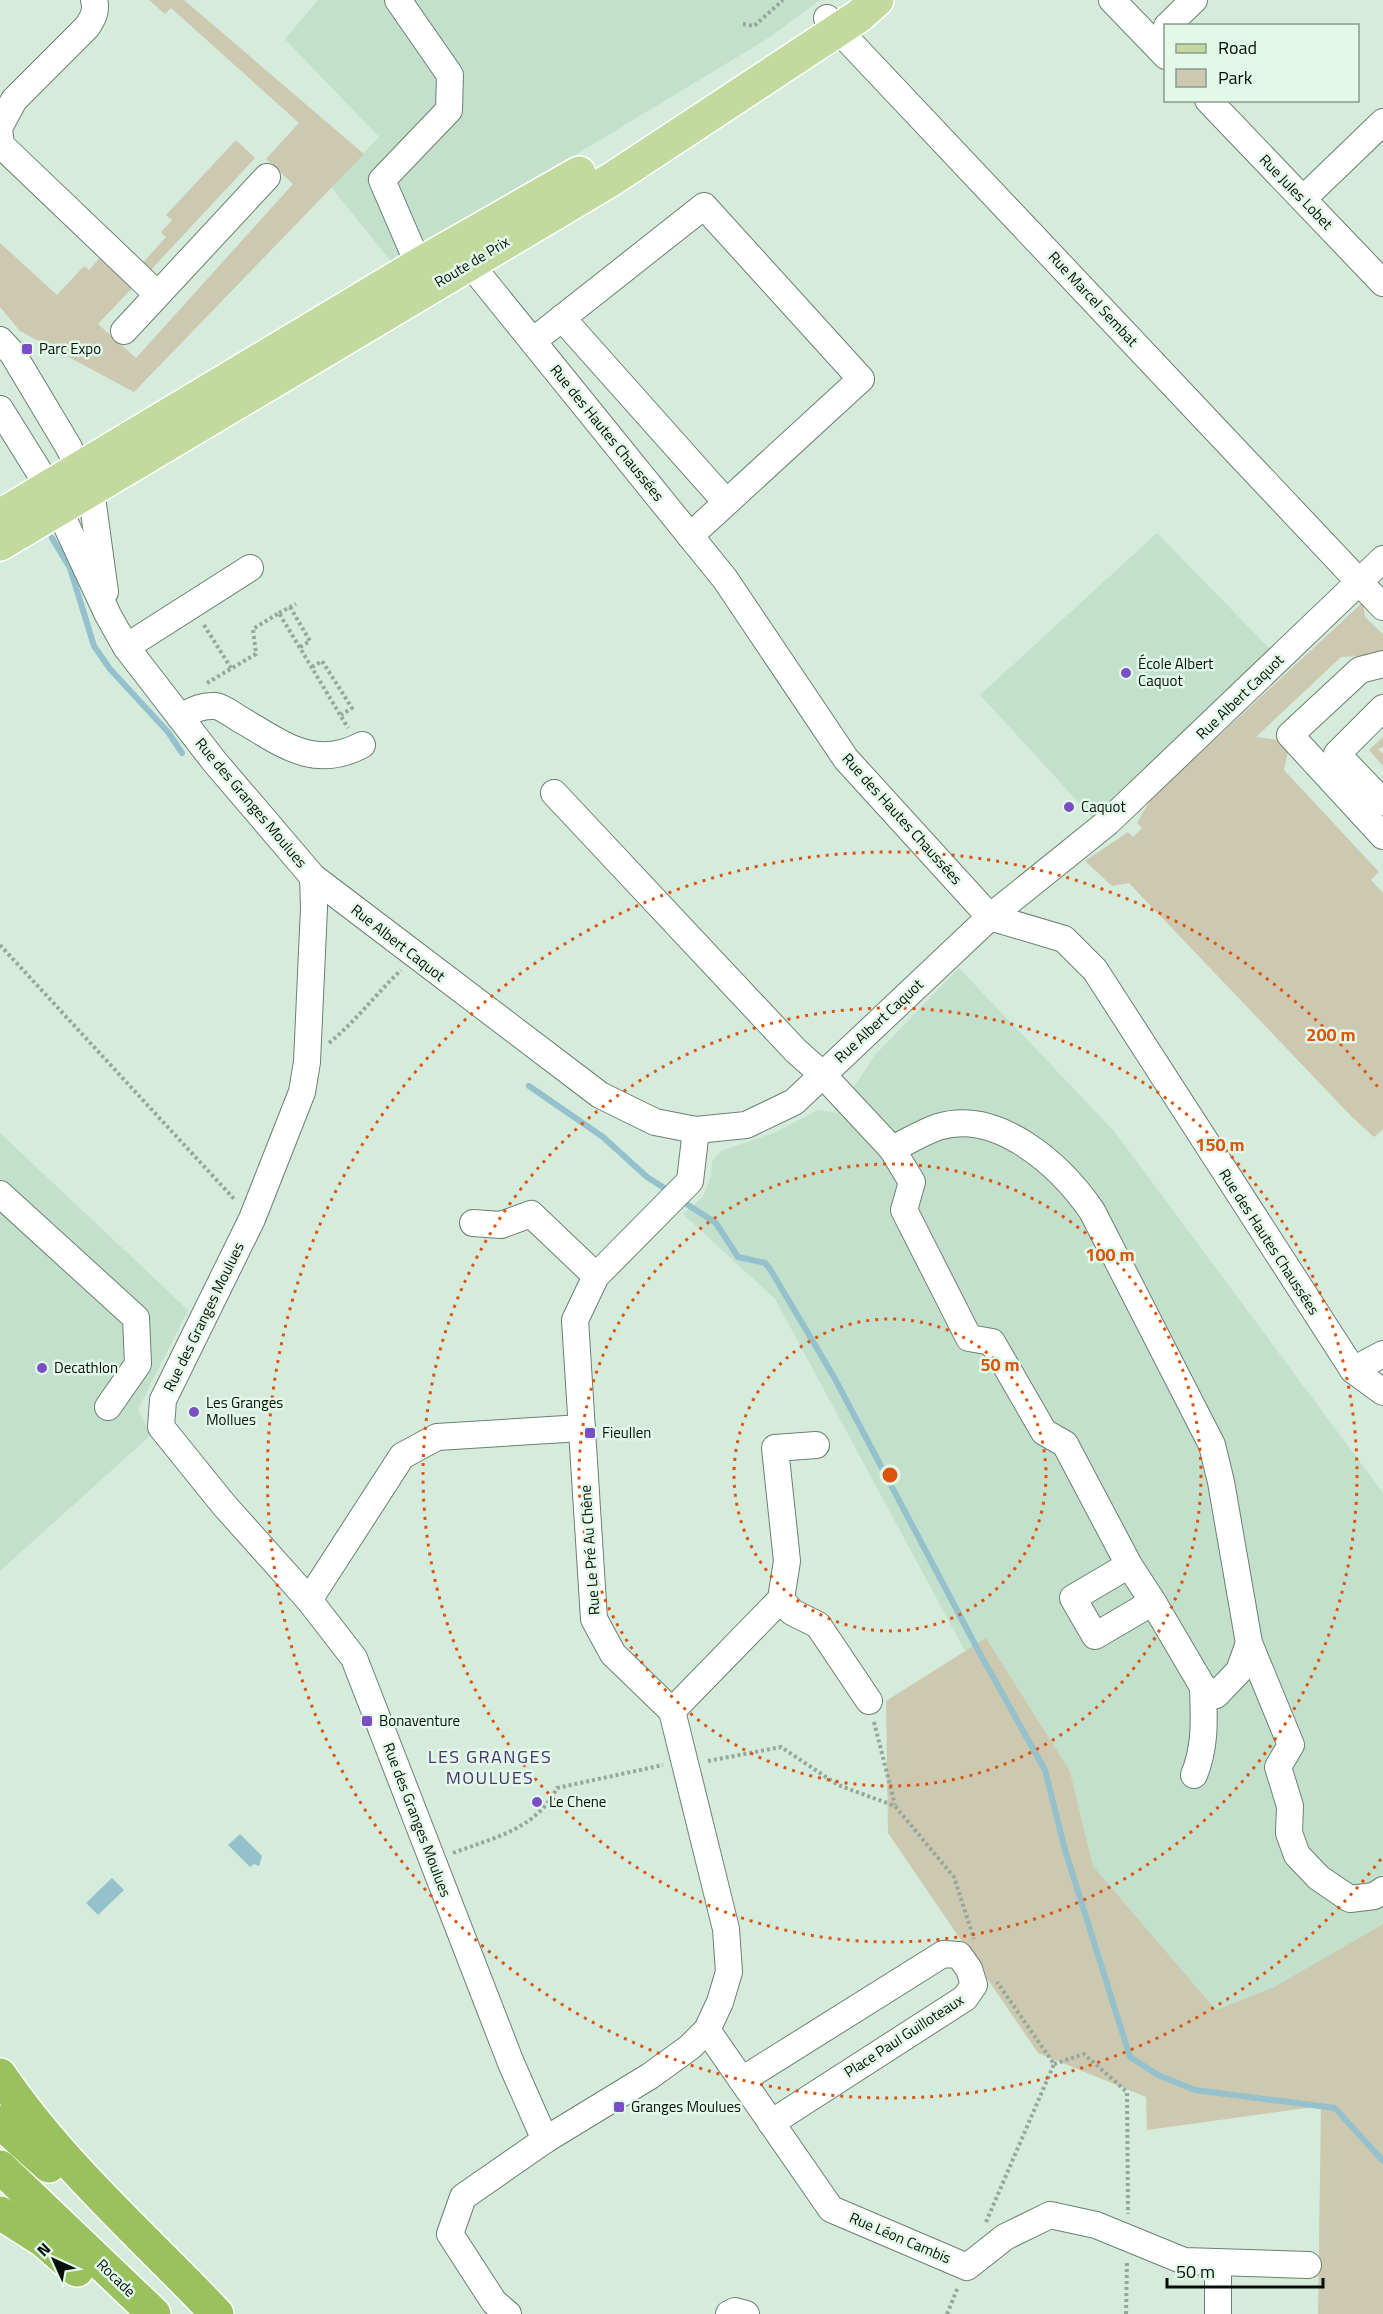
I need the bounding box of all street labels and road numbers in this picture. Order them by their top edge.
street label: Rue Jules Lobet [1254,149,1339,235]
street label: Route de Prix [430,230,514,293]
street label: Rue Marcel Sembat [1043,246,1144,352]
street label: Rue des Hautes Chaussées [545,359,670,506]
street label: Rue Albert Caquot [1191,648,1289,745]
street label: Rue des Granges Moulues [190,733,313,873]
street label: Rue des Hautes Chaussées [837,748,968,890]
street label: Rue Albert Caquot [346,898,451,987]
street label: Rue Albert Caquot [829,973,929,1068]
street label: Rue des Hautes Chaussées [1213,1164,1325,1319]
street label: Rue des Granges Moulues [157,1238,250,1395]
street label: Rue Le Pré Au Chêne [573,1484,606,1616]
street label: Rue des Granges Moulues [377,1739,458,1900]
street label: Place Paul Guilloteaux [839,1988,968,2083]
street label: Rue Léon Cambis [846,2206,955,2269]
street label: Rocade [92,2253,141,2302]

